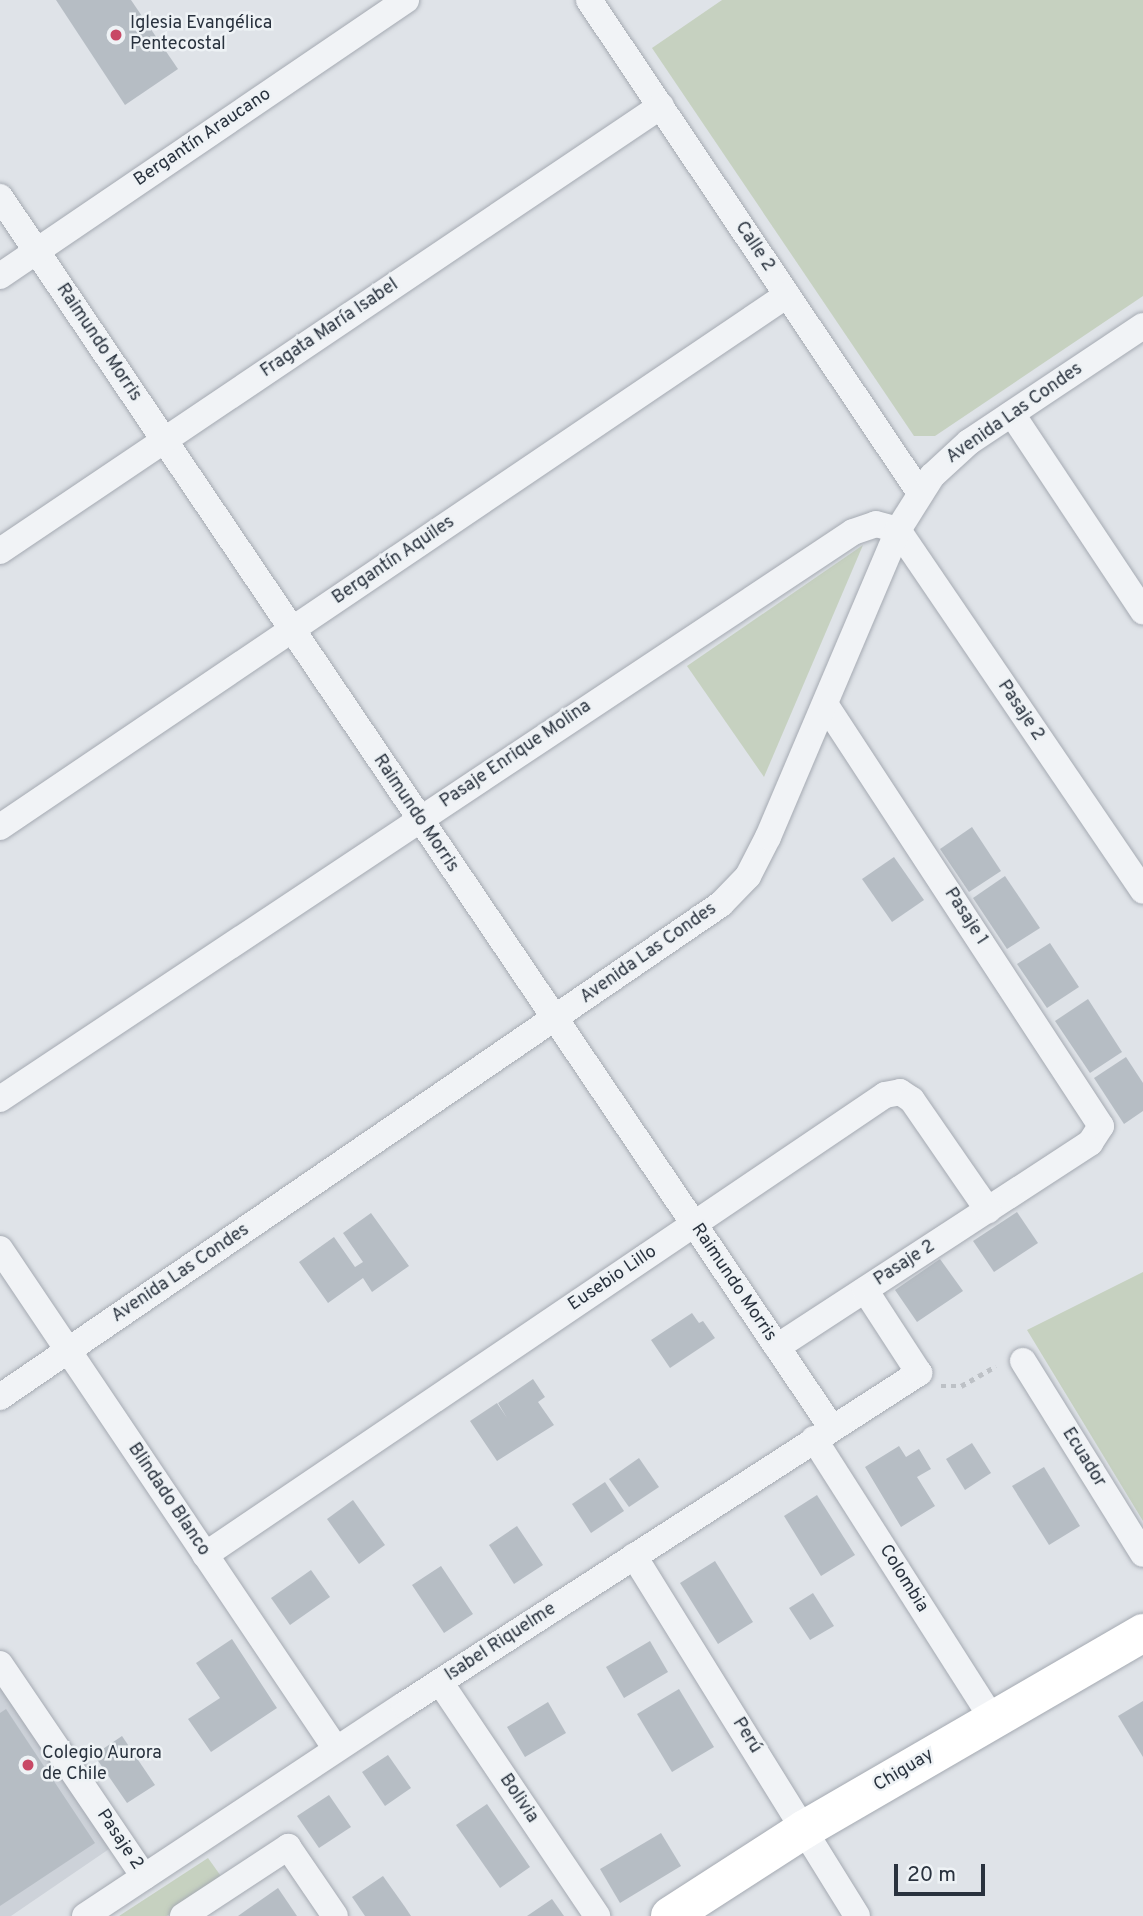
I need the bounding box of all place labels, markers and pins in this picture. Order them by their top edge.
place label: Iglesia Evangélica Pentecostal [130,14,272,56]
marker: Iglesia Evangélica Pentecostal [108,27,124,43]
place label: Colegio Aurora de Chile [42,1744,162,1786]
marker: Colegio Aurora de Chile [20,1757,36,1773]

